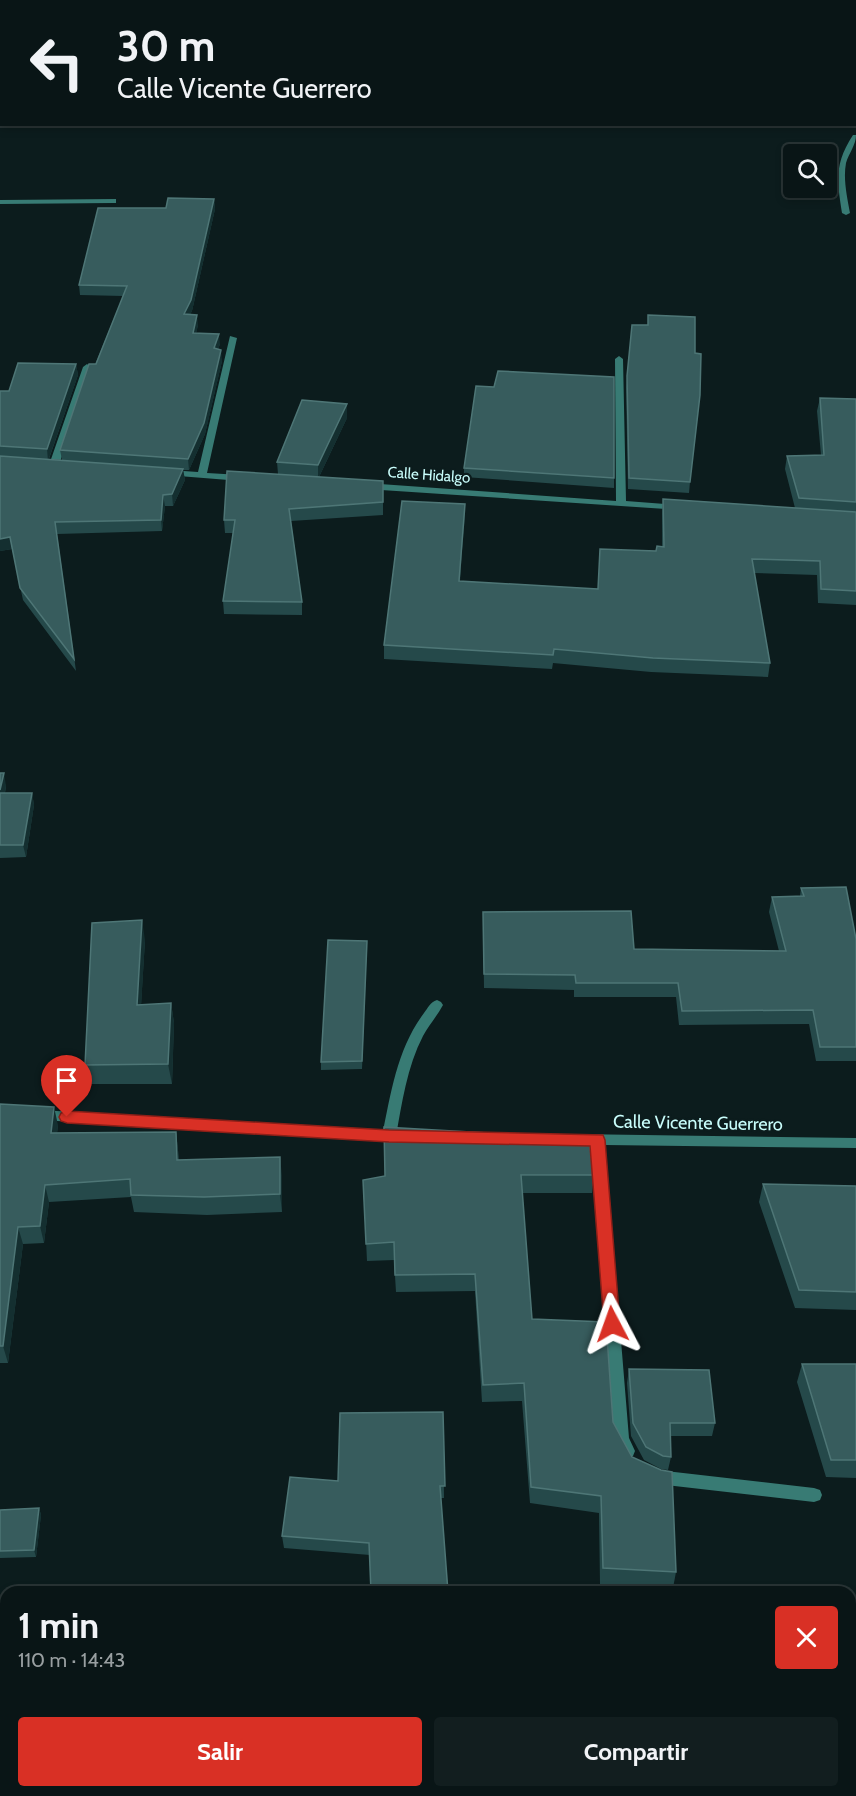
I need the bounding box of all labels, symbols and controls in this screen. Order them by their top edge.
text: 30 m [117,20,215,72]
icon: left [18,24,96,102]
text: Calle Vicente Guerrero [117,72,372,105]
map controls [783,144,837,198]
button: search [783,144,837,198]
street label: Calle Hidalgo [387,463,471,487]
pin [41,1055,92,1117]
icon: arrive [50,1064,83,1097]
street label: Calle Vicente Guerrero [613,1111,783,1135]
position arrow [580,1292,644,1356]
text: 1 min [18,1603,99,1647]
button: close [775,1606,838,1669]
text: 110 m · 14:43 [18,1648,125,1672]
button: Salir [18,1717,422,1786]
button: Compartir [434,1717,838,1786]

